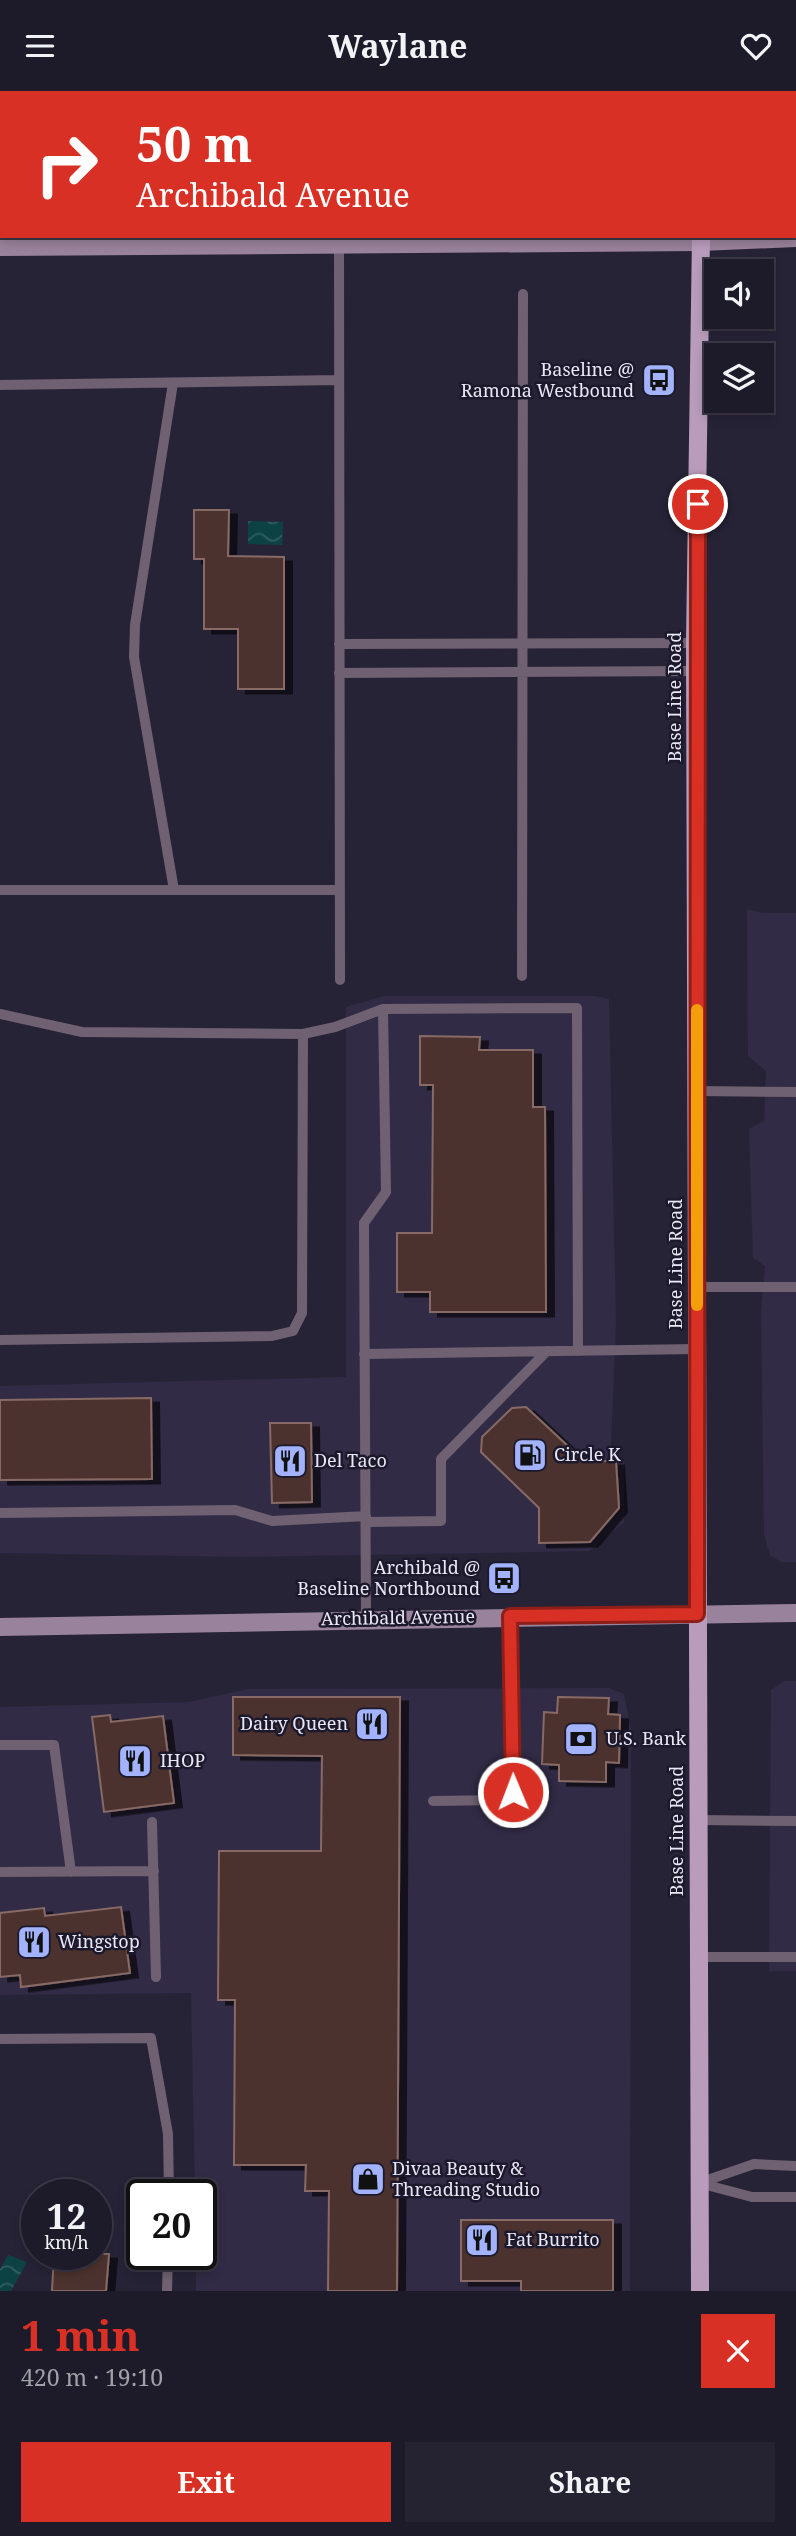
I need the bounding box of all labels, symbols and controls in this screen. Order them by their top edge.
text: Waylane [328,24,468,67]
icon: menu [21,27,59,65]
icon: heart [737,27,775,65]
text: 50 m [136,110,252,176]
icon: right [21,119,112,210]
text: Archibald Avenue [136,173,410,216]
map controls [704,259,774,413]
button: sound [704,259,774,329]
button: layers [704,343,774,413]
place label: Baseline @ Ramona Westbound [461,357,634,402]
bus stop icon: Baseline @ Ramona Westbound [640,361,678,399]
pin [668,474,728,534]
icon: arrive [679,485,717,523]
street label: Base Line Road [662,632,686,762]
street label: Base Line Road [663,1199,687,1329]
fuel station icon: Circle K [511,1436,549,1474]
restaurant icon: Del Taco [271,1442,309,1480]
place label: Circle K [554,1442,621,1466]
place label: Del Taco [314,1448,387,1472]
place label: Archibald @ Baseline Northbound [297,1555,480,1600]
bus stop icon: Archibald @ Baseline Northbound [485,1559,523,1597]
street label: Archibald Avenue [321,1604,475,1630]
restaurant icon: Dairy Queen [353,1705,391,1743]
place label: Dairy Queen [240,1711,348,1735]
bank icon: U.S. Bank [562,1720,600,1758]
place label: U.S. Bank [606,1726,687,1750]
restaurant icon: IHOP [116,1742,154,1780]
place label: IHOP [160,1748,205,1772]
position arrow [476,1755,550,1829]
street label: Base Line Road [664,1766,688,1896]
restaurant icon: Wingstop [15,1923,53,1961]
place label: Wingstop [58,1929,140,1953]
place label: Divaa Beauty & Threading Studio [392,2156,540,2201]
shop icon: Divaa Beauty & Threading Studio [349,2160,387,2198]
speed limit sign: 20 [126,2179,217,2270]
text: 12 [47,2192,86,2239]
restaurant icon: Fat Burrito [463,2221,501,2259]
place label: Fat Burrito [506,2227,600,2251]
text: km/h [44,2230,89,2254]
text: 1 min [21,2306,140,2363]
button: close [701,2314,775,2388]
text: 420 m · 19:10 [21,2361,163,2393]
button: Exit [21,2442,391,2522]
button: Share [405,2442,775,2522]

